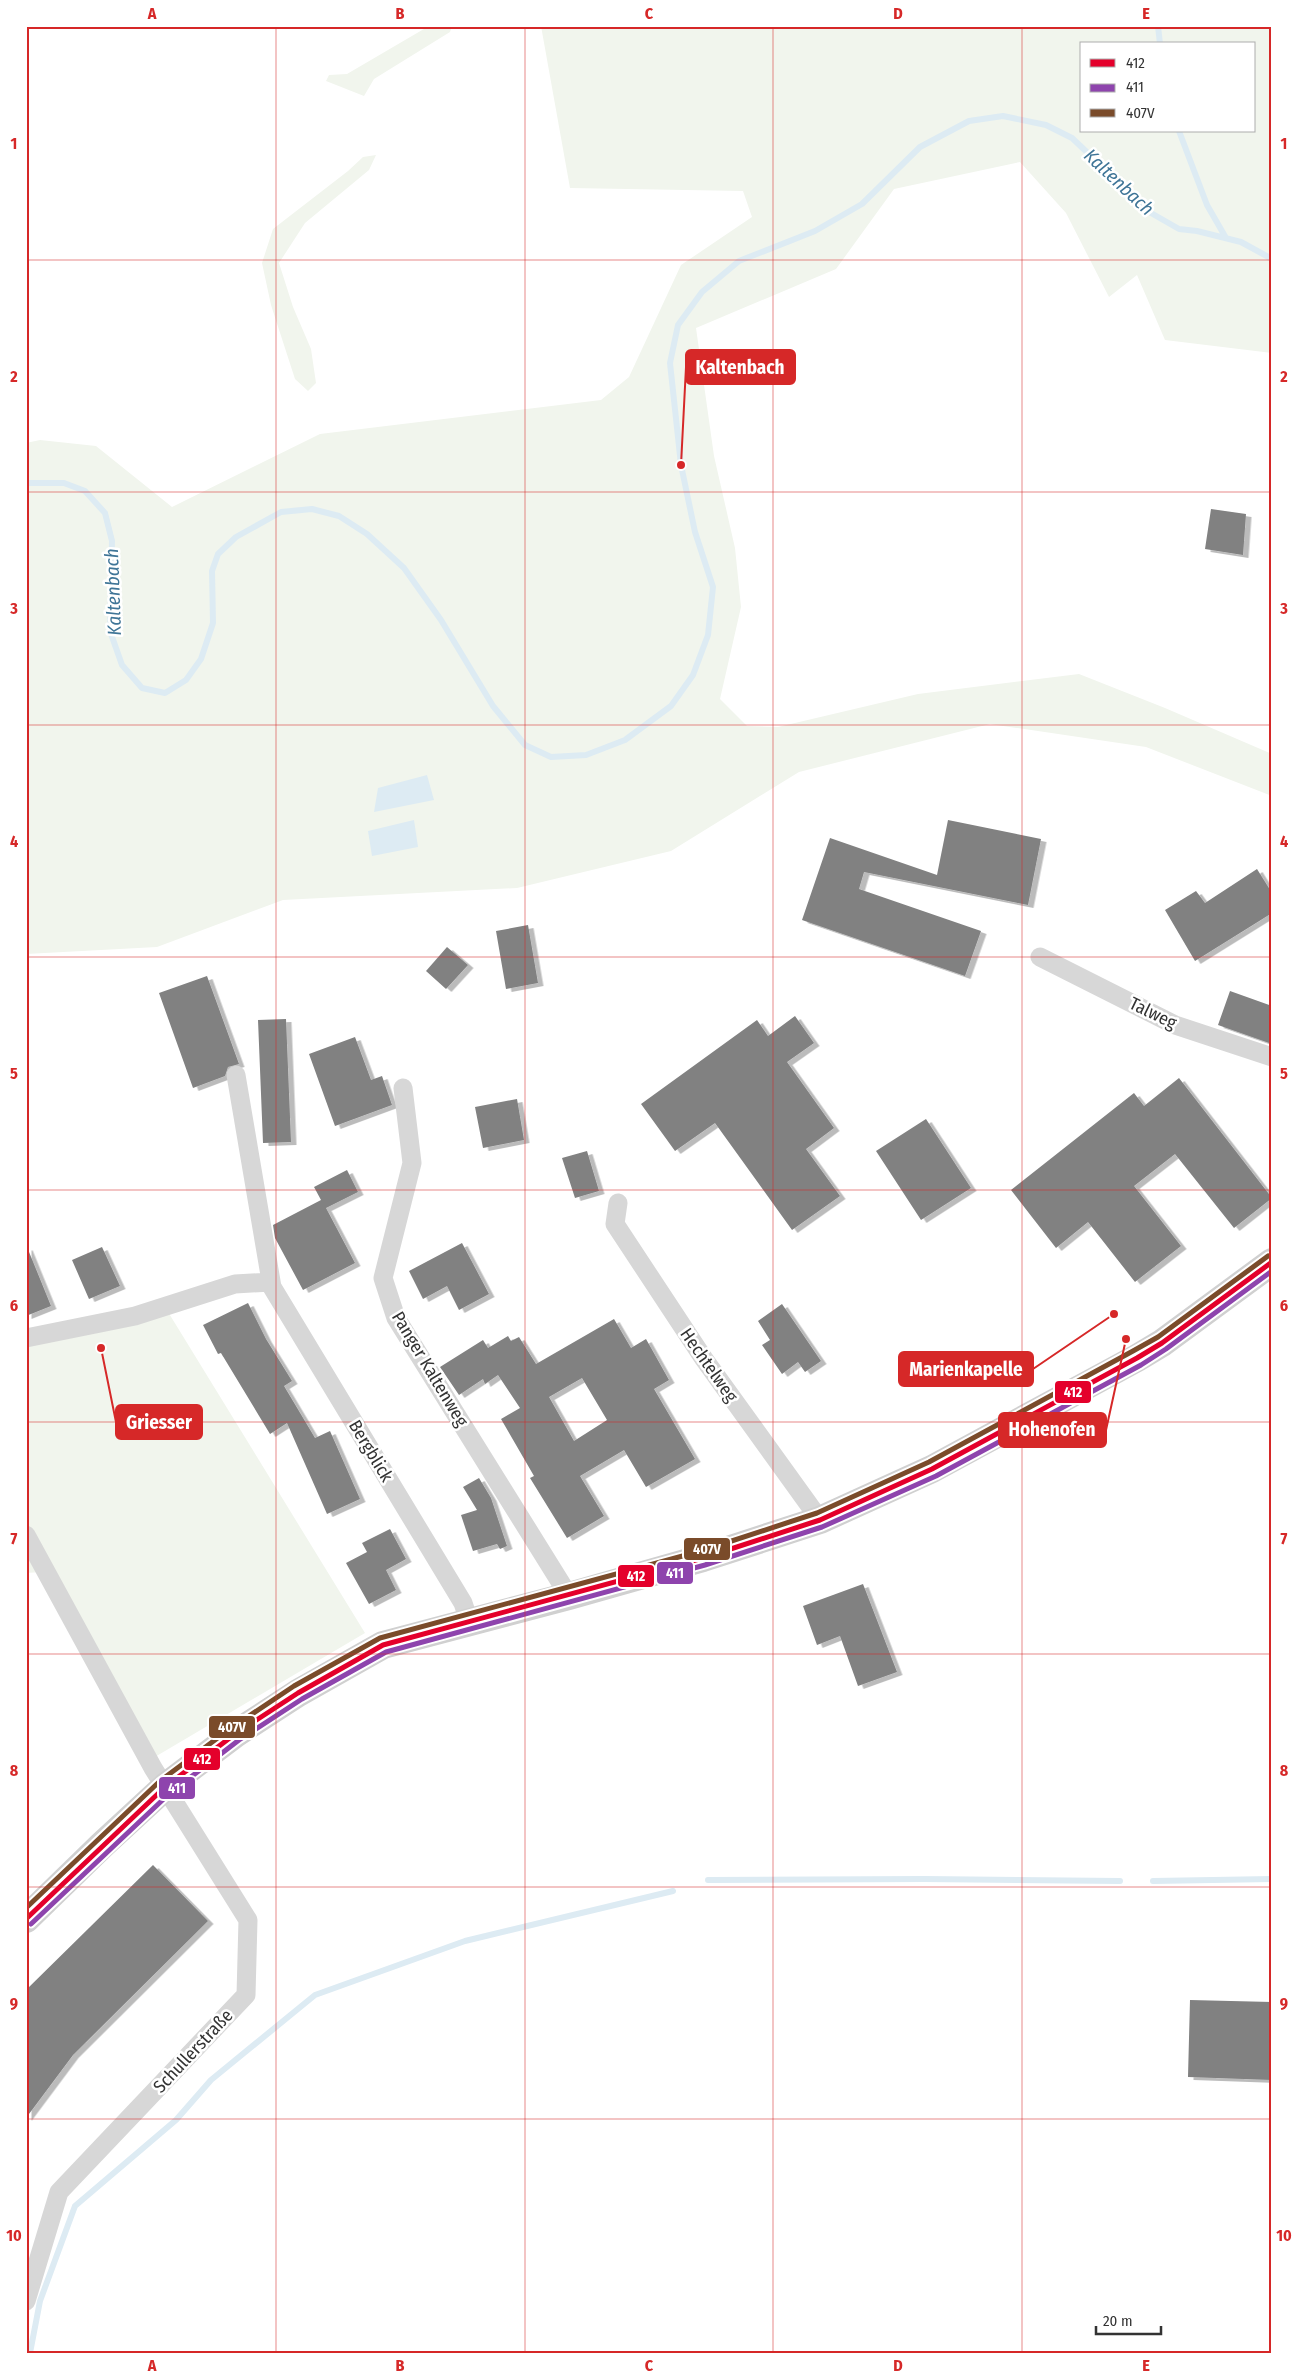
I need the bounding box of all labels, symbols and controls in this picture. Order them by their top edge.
text: A [147,4,157,23]
text: B [396,4,405,23]
text: C [645,4,654,23]
text: D [893,4,903,23]
text: E [1142,4,1150,23]
legend [1080,42,1256,132]
text: 412 [1126,54,1145,72]
text: 411 [1126,78,1144,96]
text: 407V [1126,104,1155,122]
text: 1 [11,134,17,153]
text: 1 [1281,134,1287,153]
water label: Kaltenbach [1079,144,1159,220]
callout: Kaltenbach [686,350,795,384]
text: Kaltenbach [695,356,785,379]
text: 2 [9,367,18,386]
text: 2 [1279,367,1288,386]
water label: Kaltenbach [100,548,126,636]
text: 3 [9,599,18,618]
text: 3 [1279,599,1288,618]
text: 4 [10,832,18,851]
text: 4 [1280,832,1288,851]
street label: Talweg [1126,992,1181,1034]
text: 5 [10,1064,18,1083]
text: 5 [1280,1064,1288,1083]
text: 6 [10,1296,18,1315]
text: 6 [1280,1296,1288,1315]
street label: Panger Kaltenweg [387,1307,473,1431]
street label: Hechtelweg [675,1324,743,1407]
callout: Marienkapelle [899,1352,1033,1386]
text: Marienkapelle [909,1358,1023,1381]
line badge: 412 [1054,1380,1092,1404]
text: 412 [1064,1384,1083,1401]
callout: Griesser [116,1405,202,1439]
text: Griesser [126,1411,193,1434]
callout: Hohenofen [999,1413,1106,1447]
street label: Bergblick [344,1416,398,1486]
text: Hohenofen [1009,1418,1096,1441]
text: 7 [11,1529,18,1548]
text: 7 [1281,1529,1288,1548]
line badge: 407V [683,1537,731,1561]
text: 407V [693,1541,722,1558]
line badge: 411 [656,1561,694,1585]
line badge: 412 [617,1564,655,1588]
text: 411 [666,1565,684,1582]
text: 412 [627,1568,646,1585]
line badge: 407V [208,1715,256,1739]
text: 407V [218,1719,247,1736]
line badge: 412 [183,1747,221,1771]
text: 412 [193,1751,212,1768]
text: 8 [10,1761,19,1780]
text: 8 [1280,1761,1289,1780]
line badge: 411 [158,1776,196,1800]
text: 411 [168,1780,186,1797]
text: 9 [10,1994,18,2013]
text: 9 [1280,1994,1288,2013]
street label: Schullerstraße [149,2004,237,2097]
text: 10 [6,2226,22,2245]
text: 10 [1276,2226,1292,2245]
scale bar [1096,2304,1160,2336]
text: 20 m [1103,2312,1133,2330]
text: A [147,2356,157,2375]
text: B [396,2356,405,2375]
text: C [645,2356,654,2375]
text: D [893,2356,903,2375]
text: E [1142,2356,1150,2375]

